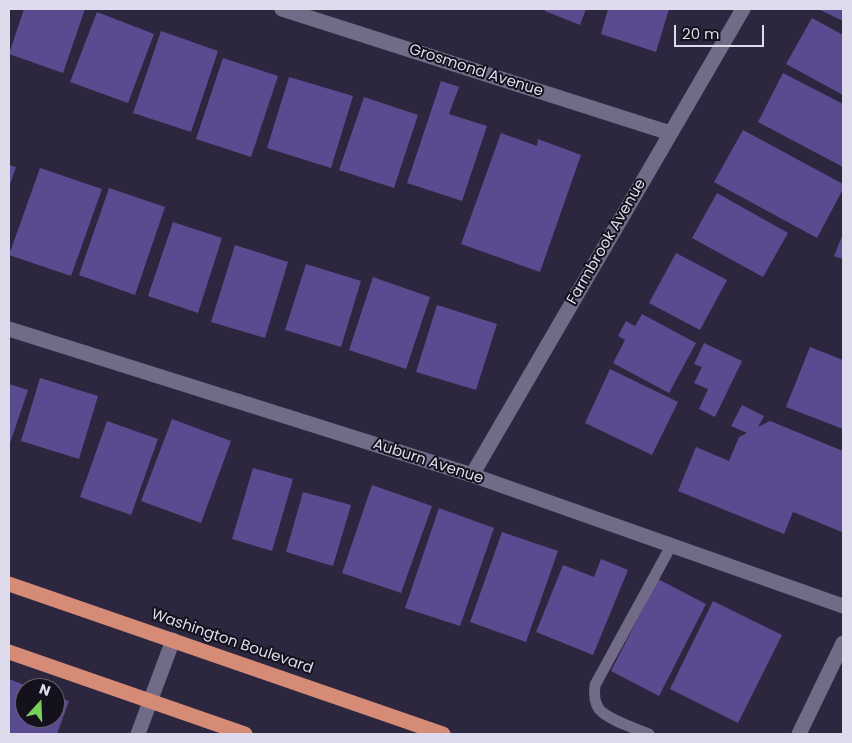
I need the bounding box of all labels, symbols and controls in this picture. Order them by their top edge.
scale bar [677,15,767,47]
text: 20 m [682,23,720,44]
street label: Grosmond Avenue [407,41,545,101]
street label: Farmbrook Avenue [564,176,650,308]
street label: Auburn Avenue [371,436,485,488]
street label: Washington Boulevard [149,606,315,678]
north arrow [15,678,65,728]
text: N [36,679,53,701]

